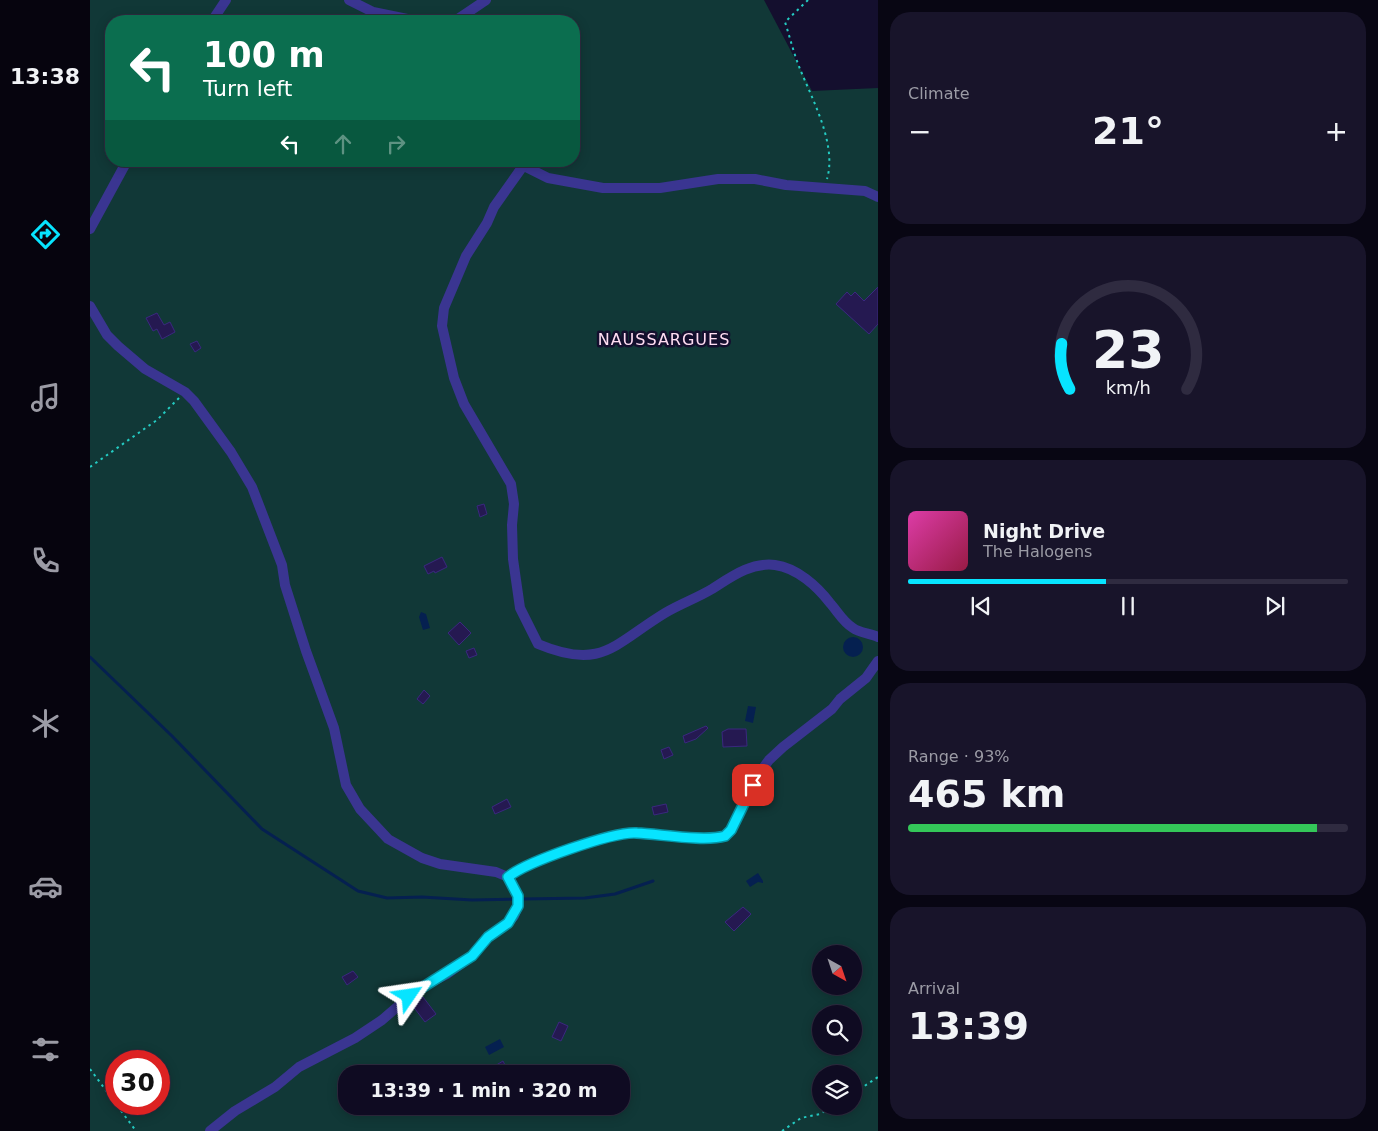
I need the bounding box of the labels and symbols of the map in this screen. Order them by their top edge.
district label: NAUSSARGUES [598,330,730,349]
pin [732,764,774,806]
north arrow [812,945,862,995]
position arrow [382,969,434,1021]
speed limit sign: 30 [105,1050,170,1115]

